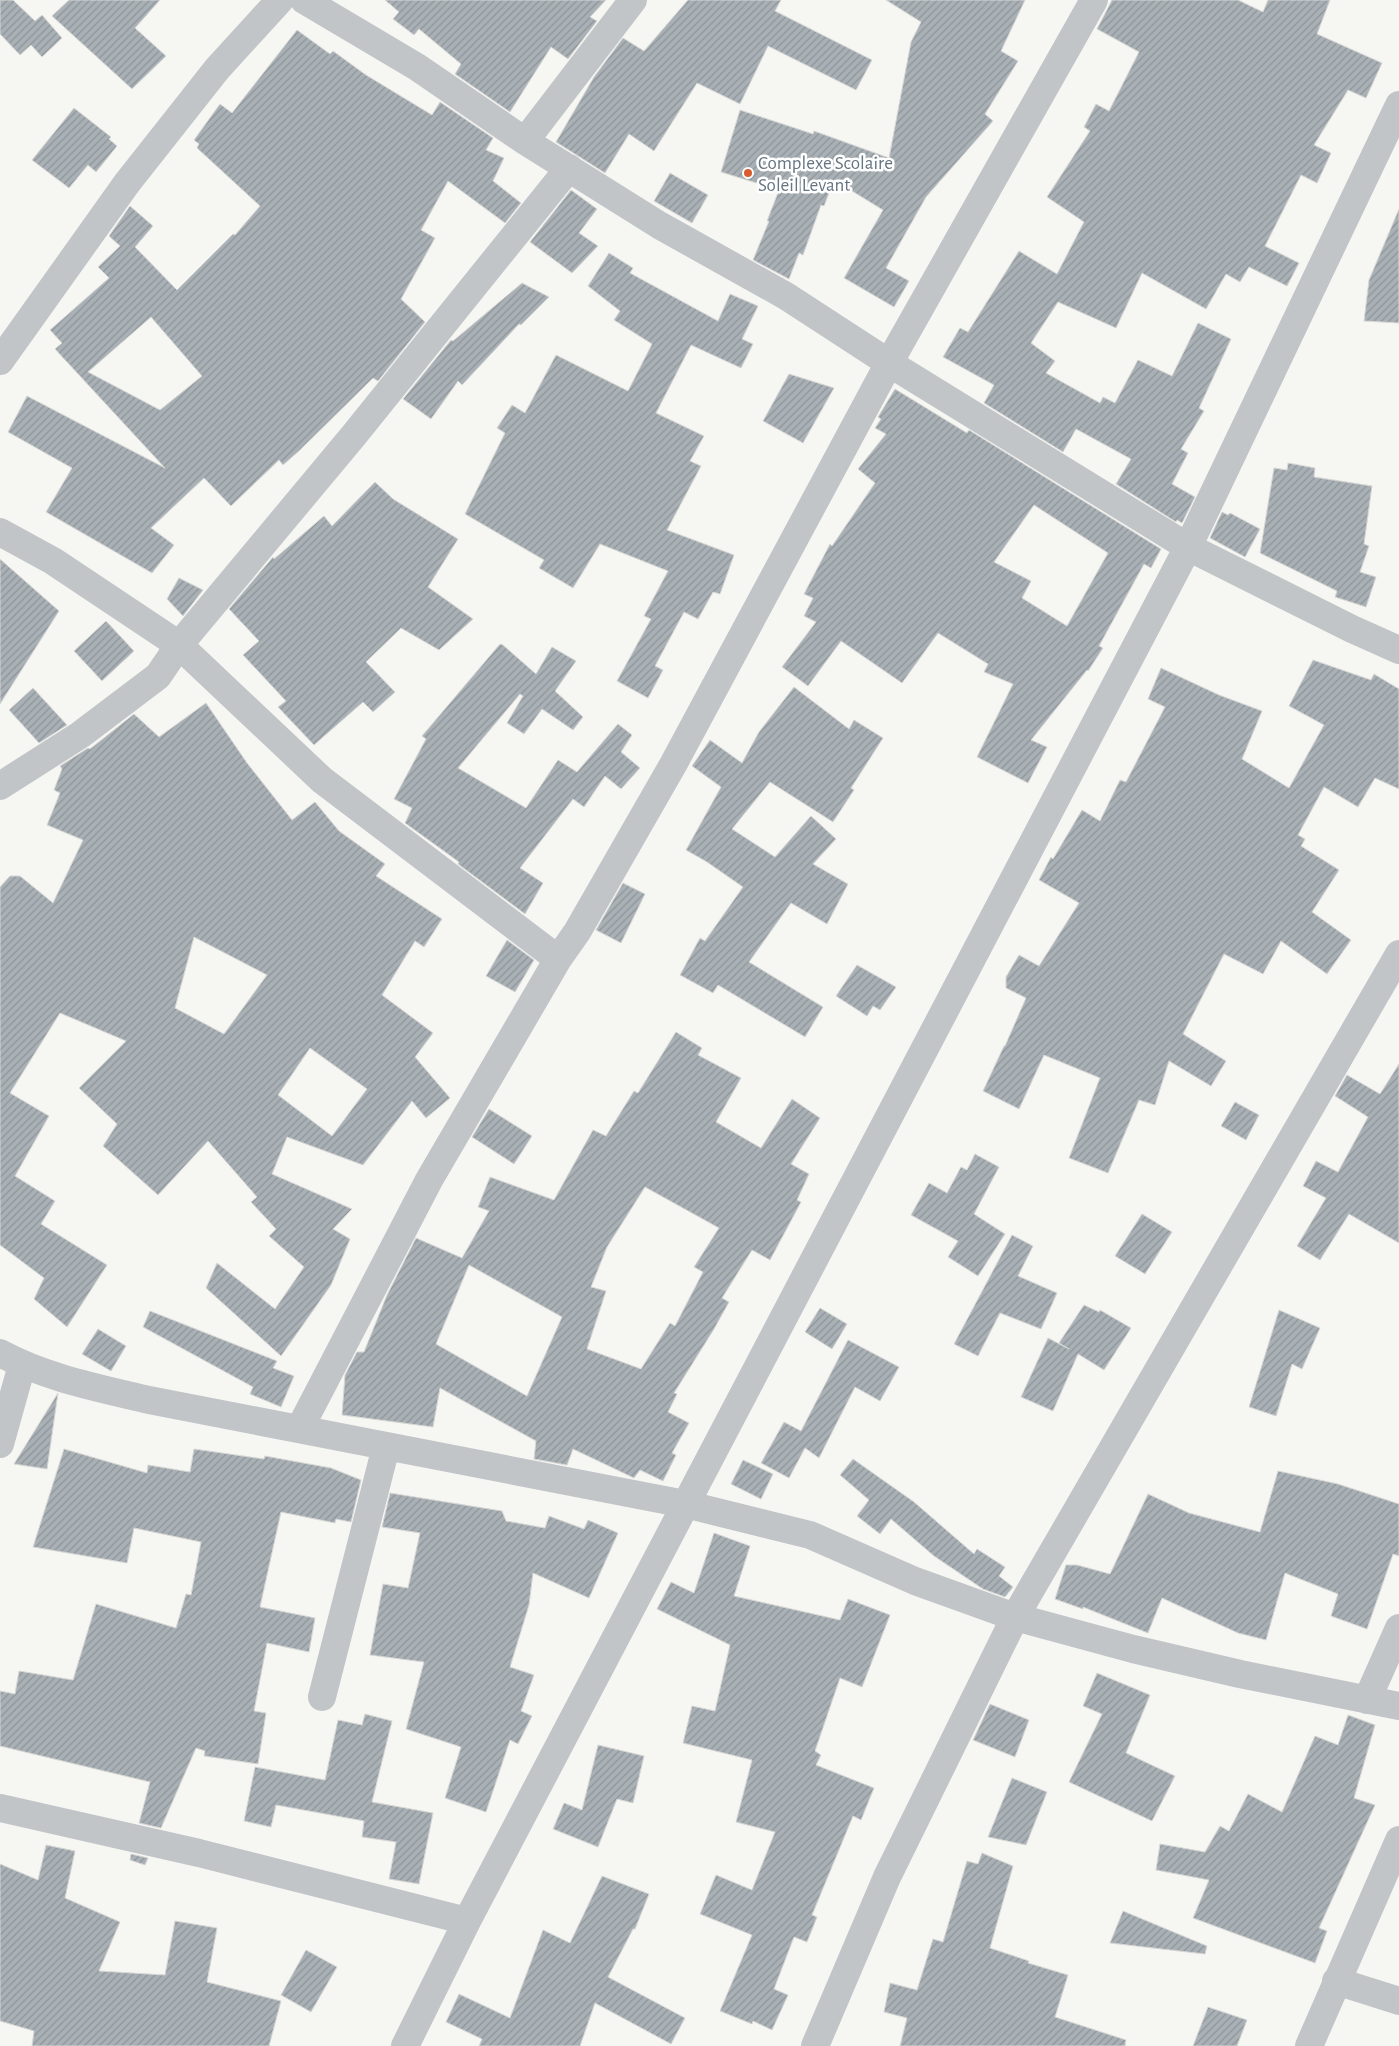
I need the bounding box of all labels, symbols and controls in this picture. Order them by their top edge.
place label: Complexe Scolaire Soleil Levant [758,154,893,195]
marker: Complexe Scolaire Soleil Levant [742,167,754,179]

